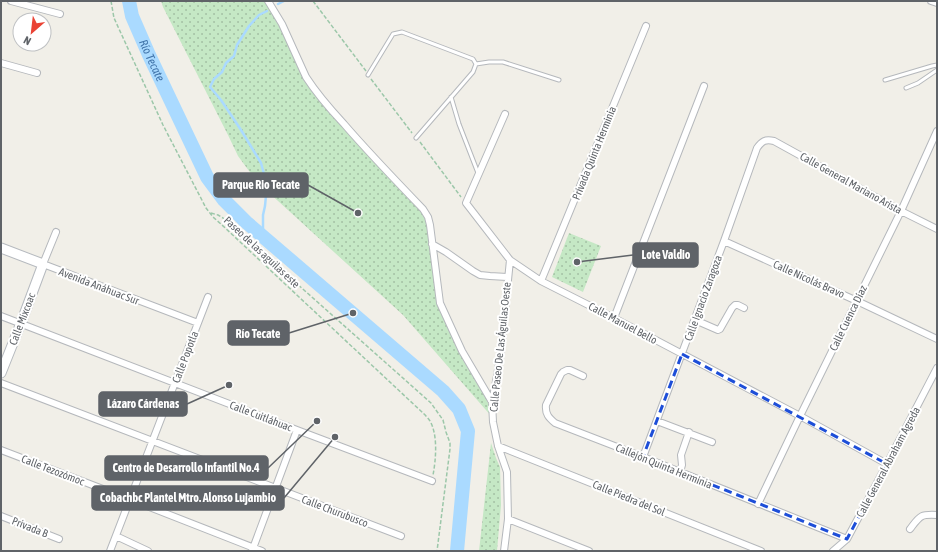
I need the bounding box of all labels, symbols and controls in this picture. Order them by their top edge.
north arrow [12,12,52,52]
text: N [22,34,33,48]
water label: Río Tecate [136,37,168,84]
street label: Privada Quinta Herminia [570,104,618,202]
street label: Calle General Mariano Arista [798,150,904,216]
callout: Parque Rio Tecate [214,173,308,197]
text: Parque Rio Tecate [222,178,301,192]
street label: Paseo de las aguilas este [222,214,302,290]
callout: Lote Valdio [633,243,698,267]
text: Lote Valdio [642,248,691,262]
street label: Calle Ignacio Zaragoza [682,253,724,343]
street label: Calle Nicolás Bravo [771,258,847,300]
street label: Avenida Anáhuac Sur [57,265,141,307]
street label: Calle Paseo De Las Águilas Oeste [487,282,513,412]
street label: Calle Cuenca Díaz [827,283,869,353]
street label: Calle Mixcoac [7,290,38,347]
street label: Calle Manuel Bello [587,300,659,346]
callout: Río Tecate [228,321,289,345]
text: Río Tecate [236,327,281,341]
street label: Calle Popotla [170,329,200,385]
callout: Lázaro Cárdenas [99,392,187,416]
text: Lázaro Cárdenas [107,397,180,411]
street label: Calle Cuitláhuac [228,399,295,434]
street label: Calle General Abraham Agreda [854,405,922,519]
street label: Callejón Quinta Herminia [614,441,714,491]
street label: Calle Tezozómoc [20,452,87,488]
callout: Centro de Desarrollo Infantil No.4 [105,456,268,480]
text: Centro de Desarrollo Infantil No.4 [112,461,260,475]
street label: Calle Piedra del Sol [591,478,667,518]
callout: Cobachbc Plantel Mtro. Alonso Lujambio [92,486,284,510]
text: Cobachbc Plantel Mtro. Alonso Lujambio [100,491,277,505]
street label: Calle Churubusco [300,493,370,529]
street label: Privada B [10,514,50,540]

